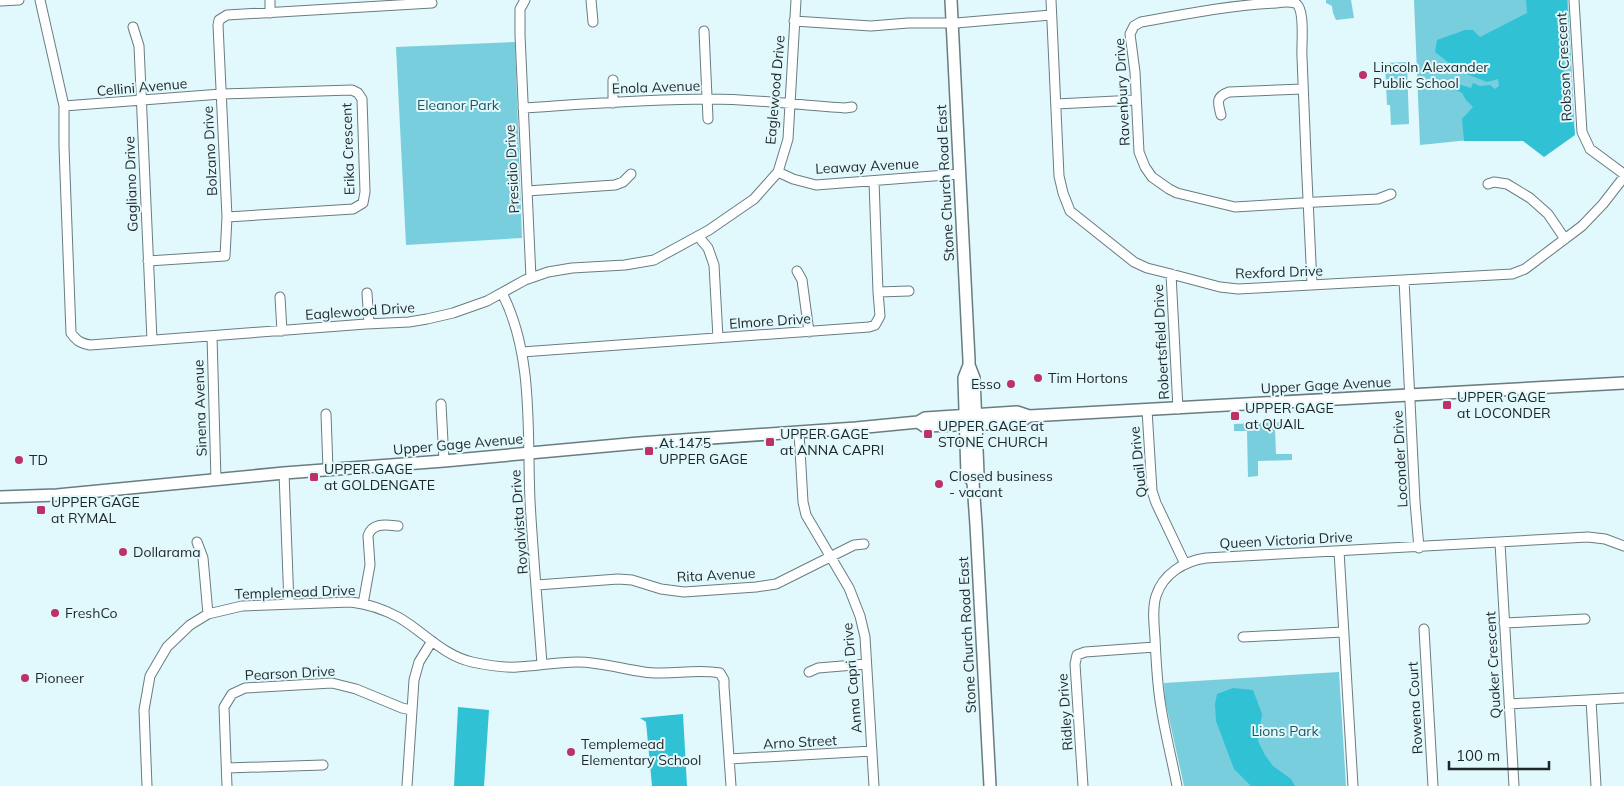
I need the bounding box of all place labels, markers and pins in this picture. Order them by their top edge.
place label: Lincoln Alexander Public School [1373,58,1489,92]
marker: Lincoln Alexander Public School [1357,69,1369,81]
place label: Tim Hortons [1048,369,1128,387]
marker: Tim Hortons [1032,372,1044,384]
place label: Esso [971,375,1001,393]
marker: Esso [1005,378,1017,390]
place label: UPPER GAGE at LOCONDER [1457,388,1551,422]
place label: UPPER GAGE at QUAIL [1245,399,1334,433]
marker: UPPER GAGE at LOCONDER [1441,399,1453,411]
marker: UPPER GAGE at QUAIL [1229,410,1241,422]
place label: UPPER GAGE at STONE CHURCH [938,417,1048,451]
place label: UPPER GAGE at ANNA CAPRI [780,425,884,459]
marker: UPPER GAGE at STONE CHURCH [922,428,934,440]
place label: At 1475 UPPER GAGE [659,434,748,468]
marker: UPPER GAGE at ANNA CAPRI [764,436,776,448]
marker: At 1475 UPPER GAGE [643,445,655,457]
place label: TD [29,451,48,469]
marker: TD [13,454,25,466]
place label: UPPER GAGE at GOLDENGATE [324,460,435,494]
place label: Closed business - vacant [949,467,1053,501]
marker: UPPER GAGE at GOLDENGATE [308,471,320,483]
marker: Closed business - vacant [933,478,945,490]
place label: UPPER GAGE at RYMAL [51,493,140,527]
marker: UPPER GAGE at RYMAL [35,504,47,516]
place label: Dollarama [133,543,201,561]
marker: Dollarama [117,546,129,558]
place label: FreshCo [65,604,118,622]
marker: FreshCo [49,607,61,619]
place label: Pioneer [35,669,85,687]
marker: Pioneer [19,672,31,684]
place label: Templemead Elementary School [581,735,701,769]
marker: Templemead Elementary School [565,746,577,758]

